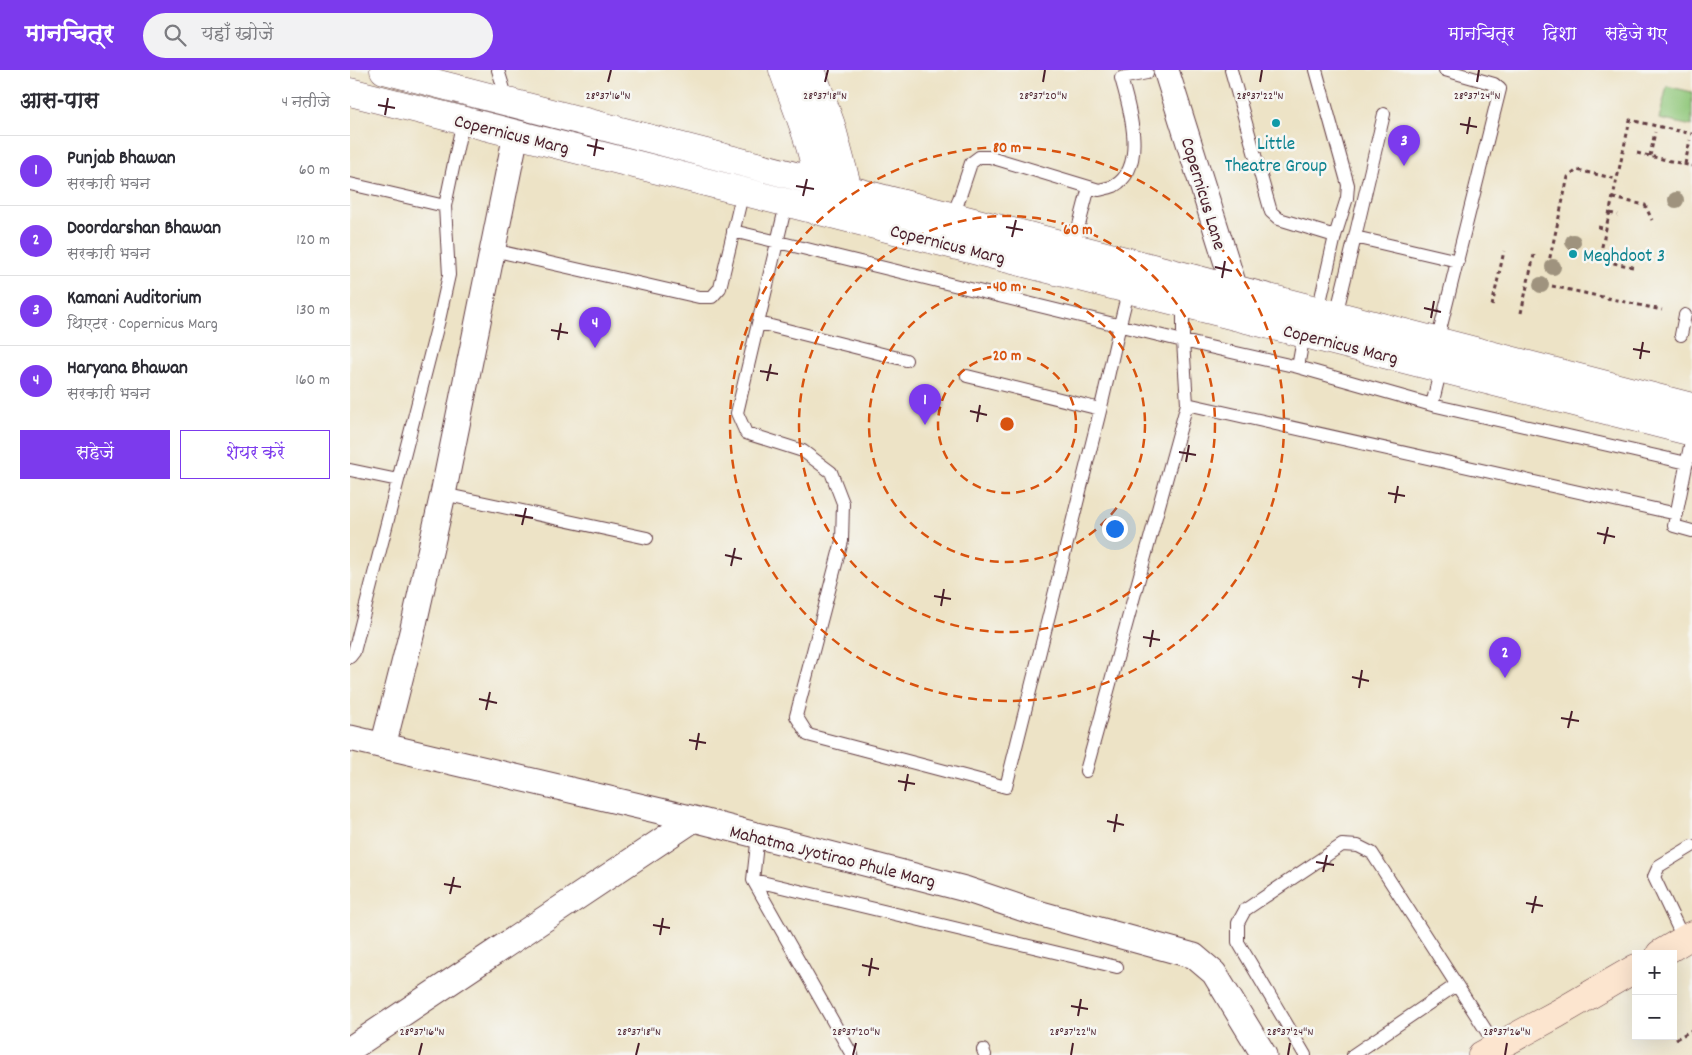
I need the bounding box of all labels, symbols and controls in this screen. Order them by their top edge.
search box [143,13,493,58]
text: मानचित्र [25,18,113,52]
icon: search [161,21,189,49]
text: यहाँ खोजें [201,22,273,49]
text: मानचित्र [1448,23,1515,48]
text: दिशा [1543,23,1577,48]
text: सहेजे गए [1605,23,1667,48]
text: आस-पास [20,88,99,118]
text: 28°37'16"N [586,88,631,105]
text: 28°37'18"N [803,88,847,105]
text: 28°37'20"N [1019,88,1067,105]
text: 28°37'22"N [1237,88,1284,105]
text: 28°37'24"N [1454,88,1500,105]
text: 4 नतीजे [282,91,330,114]
street label: Copernicus Marg [451,109,572,164]
marker: Little Theatre Group [1270,117,1282,129]
pin: 3 [1388,125,1420,166]
place label: Little Theatre Group [1225,132,1327,181]
street label: Copernicus Lane [1172,134,1232,254]
text: 80 m [993,138,1021,160]
text: Punjab Bhawan [67,146,176,173]
text: 1 [34,159,38,182]
text: 60 m [299,159,330,182]
text: सरकारी भवन [67,173,150,196]
text: Doordarshan Bhawan [67,216,221,243]
street label: Copernicus Marg [887,219,1008,274]
text: 60 m [1063,220,1093,242]
text: 2 [33,229,40,252]
text: 120 m [296,229,330,252]
text: सरकारी भवन [67,243,150,266]
place label: Meghdoot 3 [1583,244,1665,271]
marker: Meghdoot 3 [1567,248,1579,260]
text: 40 m [993,277,1021,299]
text: Kamani Auditorium [67,286,201,313]
text: 3 [32,299,40,322]
text: 130 m [296,299,330,322]
pin: 4 [579,307,611,348]
text: थिएटर · Copernicus Marg [67,313,218,336]
street label: Copernicus Marg [1280,319,1401,374]
text: 20 m [993,346,1021,368]
text: Haryana Bhawan [67,356,188,383]
text: 4 [33,369,39,392]
text: 160 m [295,369,330,392]
text: सरकारी भवन [67,383,150,406]
pin: 1 [909,384,941,425]
centre of rings [998,415,1016,433]
button: सहेजें [20,430,170,479]
button: शेयर करें [180,430,330,479]
your location [1102,516,1128,542]
pin: 2 [1489,637,1521,678]
street label: Mahatma Jyotirao Phule Marg [726,820,938,897]
map controls [1632,950,1677,1040]
button: + [1632,950,1677,995]
button: − [1632,995,1677,1040]
text: 28°37'16"N [400,1024,445,1041]
text: 28°37'18"N [617,1024,661,1041]
text: 28°37'20"N [832,1024,880,1041]
text: 28°37'22"N [1050,1024,1097,1041]
text: 28°37'24"N [1267,1024,1313,1041]
text: 28°37'26"N [1483,1024,1531,1041]

